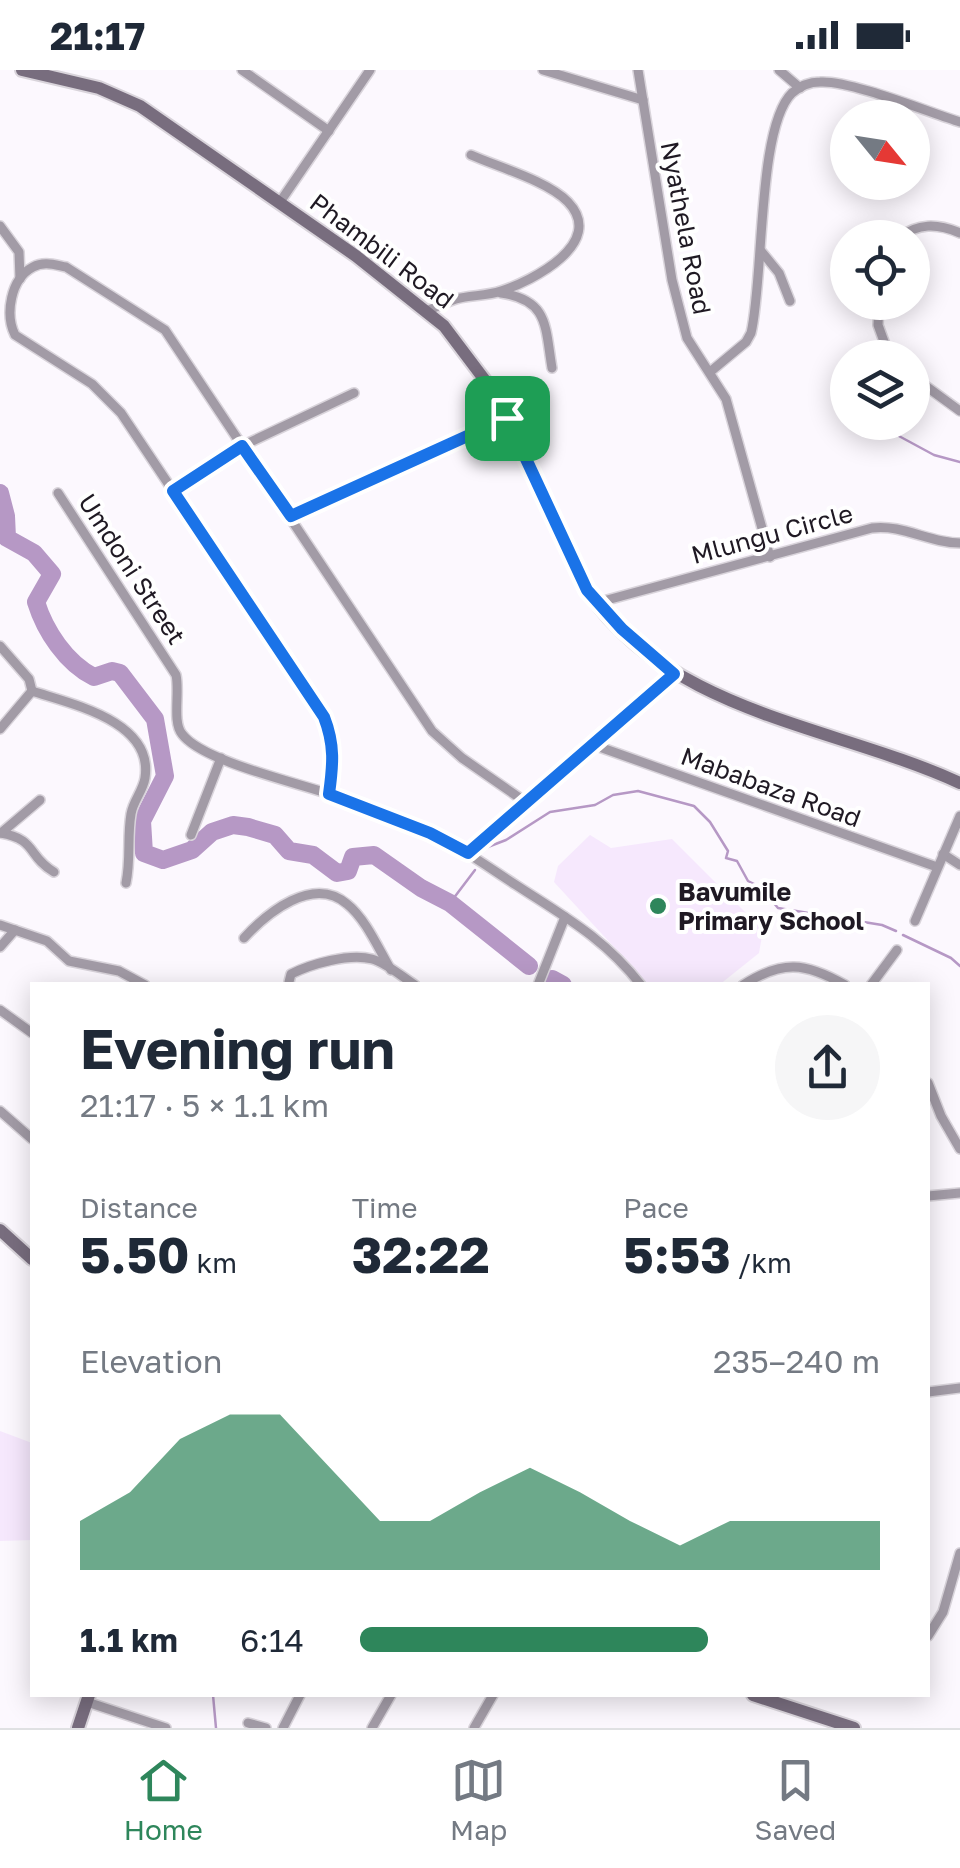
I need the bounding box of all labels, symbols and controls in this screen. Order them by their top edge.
text: 21:17 [50,13,145,58]
north arrow [830,100,930,200]
map controls [830,100,930,440]
street label: Nyathela Road [655,139,718,317]
street label: Phambili Road [304,186,460,315]
button: locate [830,220,930,320]
button: layers [830,340,930,440]
pin [465,376,550,461]
icon: arrive [480,391,535,446]
street label: Umdoni Street [72,488,193,650]
street label: Mlungu Circle [688,497,856,570]
street label: Mababaza Road [677,740,865,833]
place label: Bavumile Primary School [678,876,864,936]
marker: Bavumile Primary School [647,895,669,917]
text: Evening run [80,1015,395,1081]
button: share [775,1015,880,1120]
text: 21:17 · 5 × 1.1 km [80,1086,329,1124]
text: Distance [80,1191,198,1224]
text: Time [352,1191,418,1224]
text: Pace [623,1191,689,1224]
text: 5.50 [80,1224,190,1284]
text: 32:22 [352,1224,490,1284]
text: 5:53 [623,1224,731,1284]
text: km [190,1246,237,1279]
text: /km [731,1246,792,1279]
text: Elevation [80,1342,222,1380]
text: 235–240 m [713,1342,880,1380]
text: 1.1 km [80,1621,178,1659]
text: 6:14 [240,1621,304,1659]
tab: Home [124,1753,203,1846]
tab: Map [450,1753,507,1846]
tab: Saved [755,1753,836,1846]

